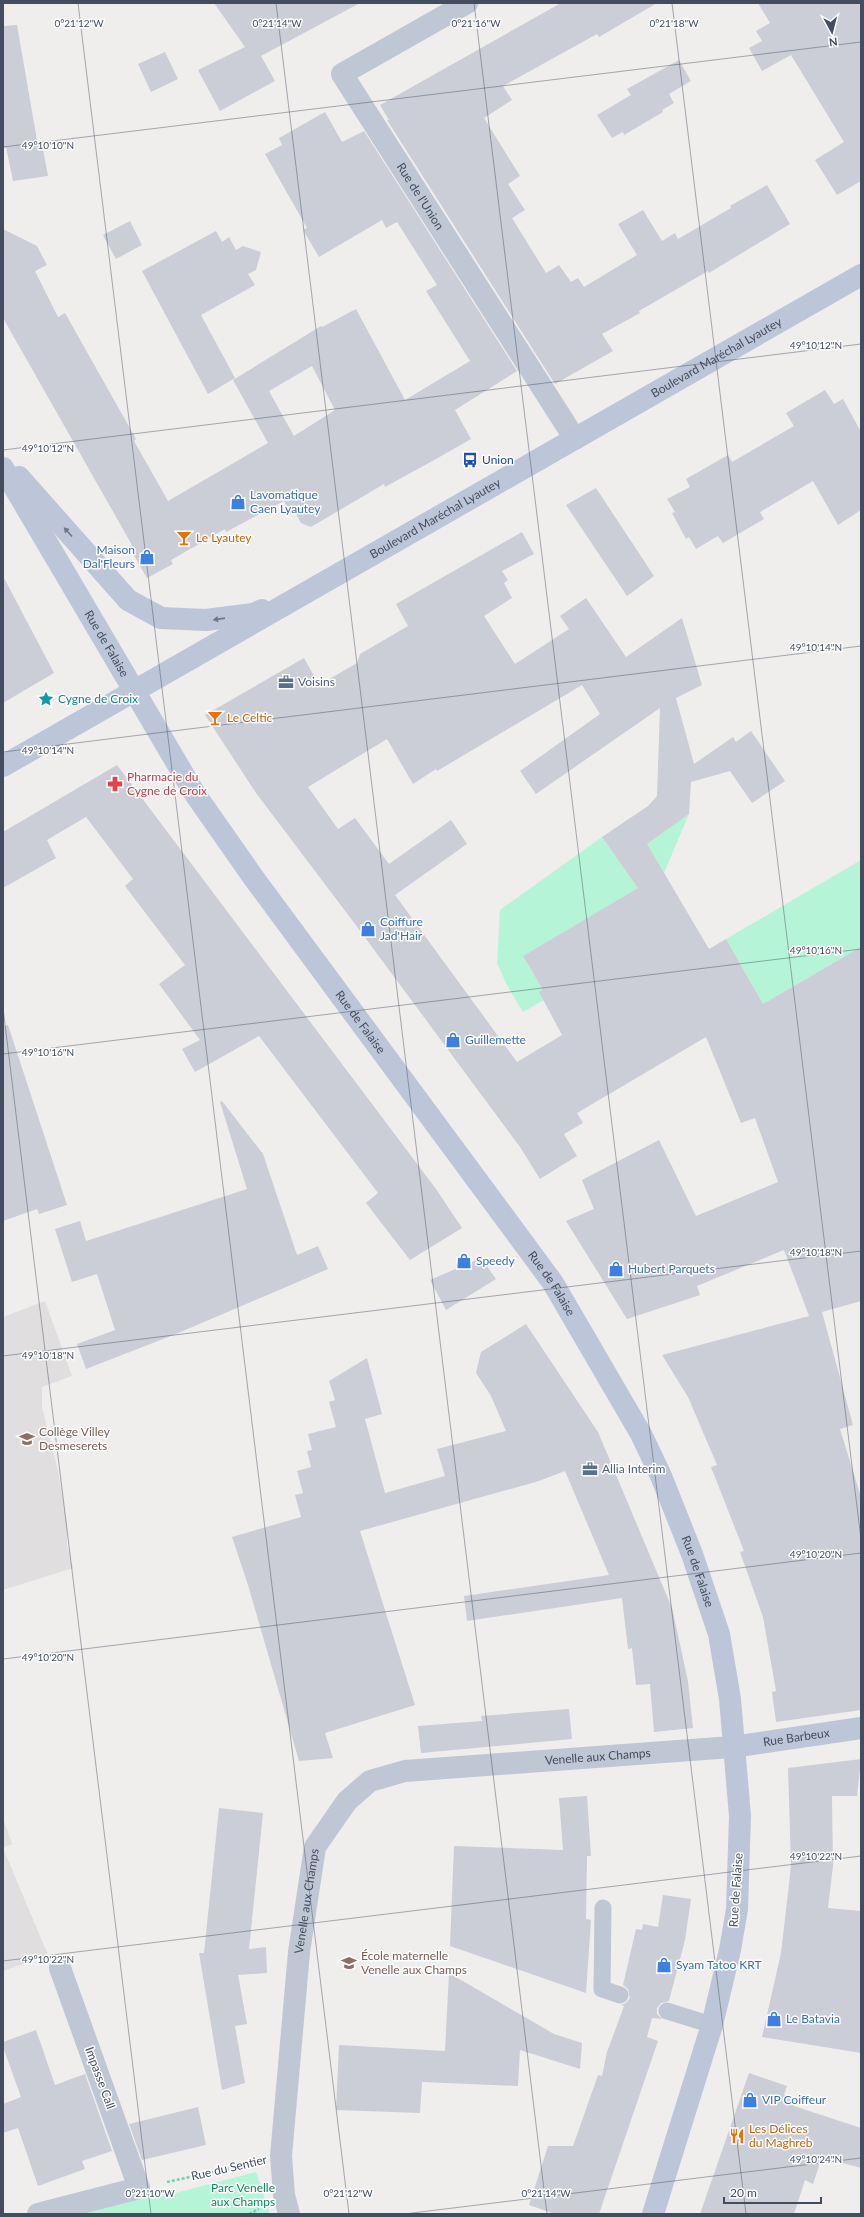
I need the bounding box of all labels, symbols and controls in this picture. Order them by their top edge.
north arrow [812,12,852,52]
text: 0°21'12"W [54,17,104,29]
text: 0°21'14"W [252,17,302,29]
text: 0°21'16"W [451,17,501,29]
text: 0°21'18"W [649,17,699,29]
text: N [828,35,838,49]
text: 49°10'10"N [22,139,74,151]
street label: Rue de l'Union [394,160,448,232]
street label: Boulevard Maréchal Lyautey [648,314,785,401]
text: 49°10'12"N [790,339,842,351]
text: 49°10'12"N [22,442,74,454]
bus stop icon: Union [461,451,479,469]
place label: Union [482,452,514,467]
street label: Boulevard Maréchal Lyautey [367,474,504,562]
place label: Lavomatique Caen Lyautey [250,487,321,516]
shop icon: Lavomatique Caen Lyautey [229,493,247,511]
one-way arrow [63,527,73,537]
bar icon: Le Lyautey [175,529,193,547]
place label: Le Lyautey [196,530,252,545]
place label: Maison Dal'Fleurs [83,542,135,571]
shop icon: Maison Dal'Fleurs [138,548,156,566]
street label: Rue de Falaise [82,608,132,680]
one-way arrow [213,616,225,622]
text: 49°10'14"N [790,641,842,653]
office icon: Voisins [277,673,295,691]
place label: Voisins [298,674,335,689]
place icon: Cygne de Croix [37,690,55,708]
place label: Cygne de Croix [58,691,138,706]
bar icon: Le Celtic [206,709,224,727]
place label: Le Celtic [227,710,273,725]
text: 49°10'14"N [22,744,74,756]
place label: Pharmacie du Cygne de Croix [127,769,207,798]
pharmacy icon: Pharmacie du Cygne de Croix [106,775,124,793]
place label: Coiffure Jad'Hair [380,914,423,943]
shop icon: Coiffure Jad'Hair [359,920,377,938]
text: 49°10'16"N [790,944,842,956]
street label: Rue de Falaise [332,987,389,1056]
shop icon: Guillemette [444,1031,462,1049]
place label: Guillemette [465,1032,526,1047]
text: 49°10'16"N [22,1046,74,1058]
text: 49°10'18"N [790,1246,842,1258]
street label: Rue de Falaise [525,1248,579,1318]
shop icon: Speedy [455,1252,473,1270]
place label: Speedy [476,1253,515,1268]
shop icon: Hubert Parquets [607,1260,625,1278]
place label: Hubert Parquets [628,1261,715,1276]
text: 49°10'18"N [22,1349,74,1361]
place label: Collège Villey Desmeserets [39,1424,111,1453]
school or university icon: Collège Villey Desmeserets [18,1430,36,1448]
office icon: Allia Interim [581,1460,599,1478]
place label: Allia Interim [602,1461,665,1476]
street label: Rue de Falaise [678,1533,717,1609]
text: 49°10'20"N [790,1548,842,1560]
text: 49°10'20"N [22,1651,74,1663]
street label: Rue Barbeux [762,1725,831,1749]
street label: Venelle aux Champs [544,1745,651,1768]
street label: Venelle aux Champs [291,1848,322,1955]
text: 49°10'22"N [790,1850,842,1862]
street label: Rue de Falaise [725,1852,746,1928]
place label: École maternelle Venelle aux Champs [361,1948,467,1977]
text: 49°10'22"N [22,1953,74,1965]
school or university icon: École maternelle Venelle aux Champs [340,1954,358,1972]
shop icon: Syam Tatoo KRT [655,1956,673,1974]
place label: Syam Tatoo KRT [676,1957,762,1972]
shop icon: Le Batavia [765,2010,783,2028]
place label: Le Batavia [786,2011,840,2026]
street label: Impasse Call [82,2045,119,2111]
shop icon: VIP Coiffeur [741,2091,759,2109]
place label: VIP Coiffeur [762,2092,827,2107]
place label: Les Délices du Maghreb [749,2121,813,2150]
restaurant icon: Les Délices du Maghreb [728,2127,746,2145]
street label: Rue du Sentier [190,2151,269,2184]
text: 49°10'24"N [790,2153,842,2165]
scale bar [724,2179,821,2205]
park label: Parc Venelle aux Champs [211,2180,275,2209]
text: 20 m [730,2185,757,2200]
text: 0°21'10"W [125,2187,175,2199]
text: 0°21'12"W [323,2187,373,2199]
text: 0°21'14"W [521,2187,571,2199]

